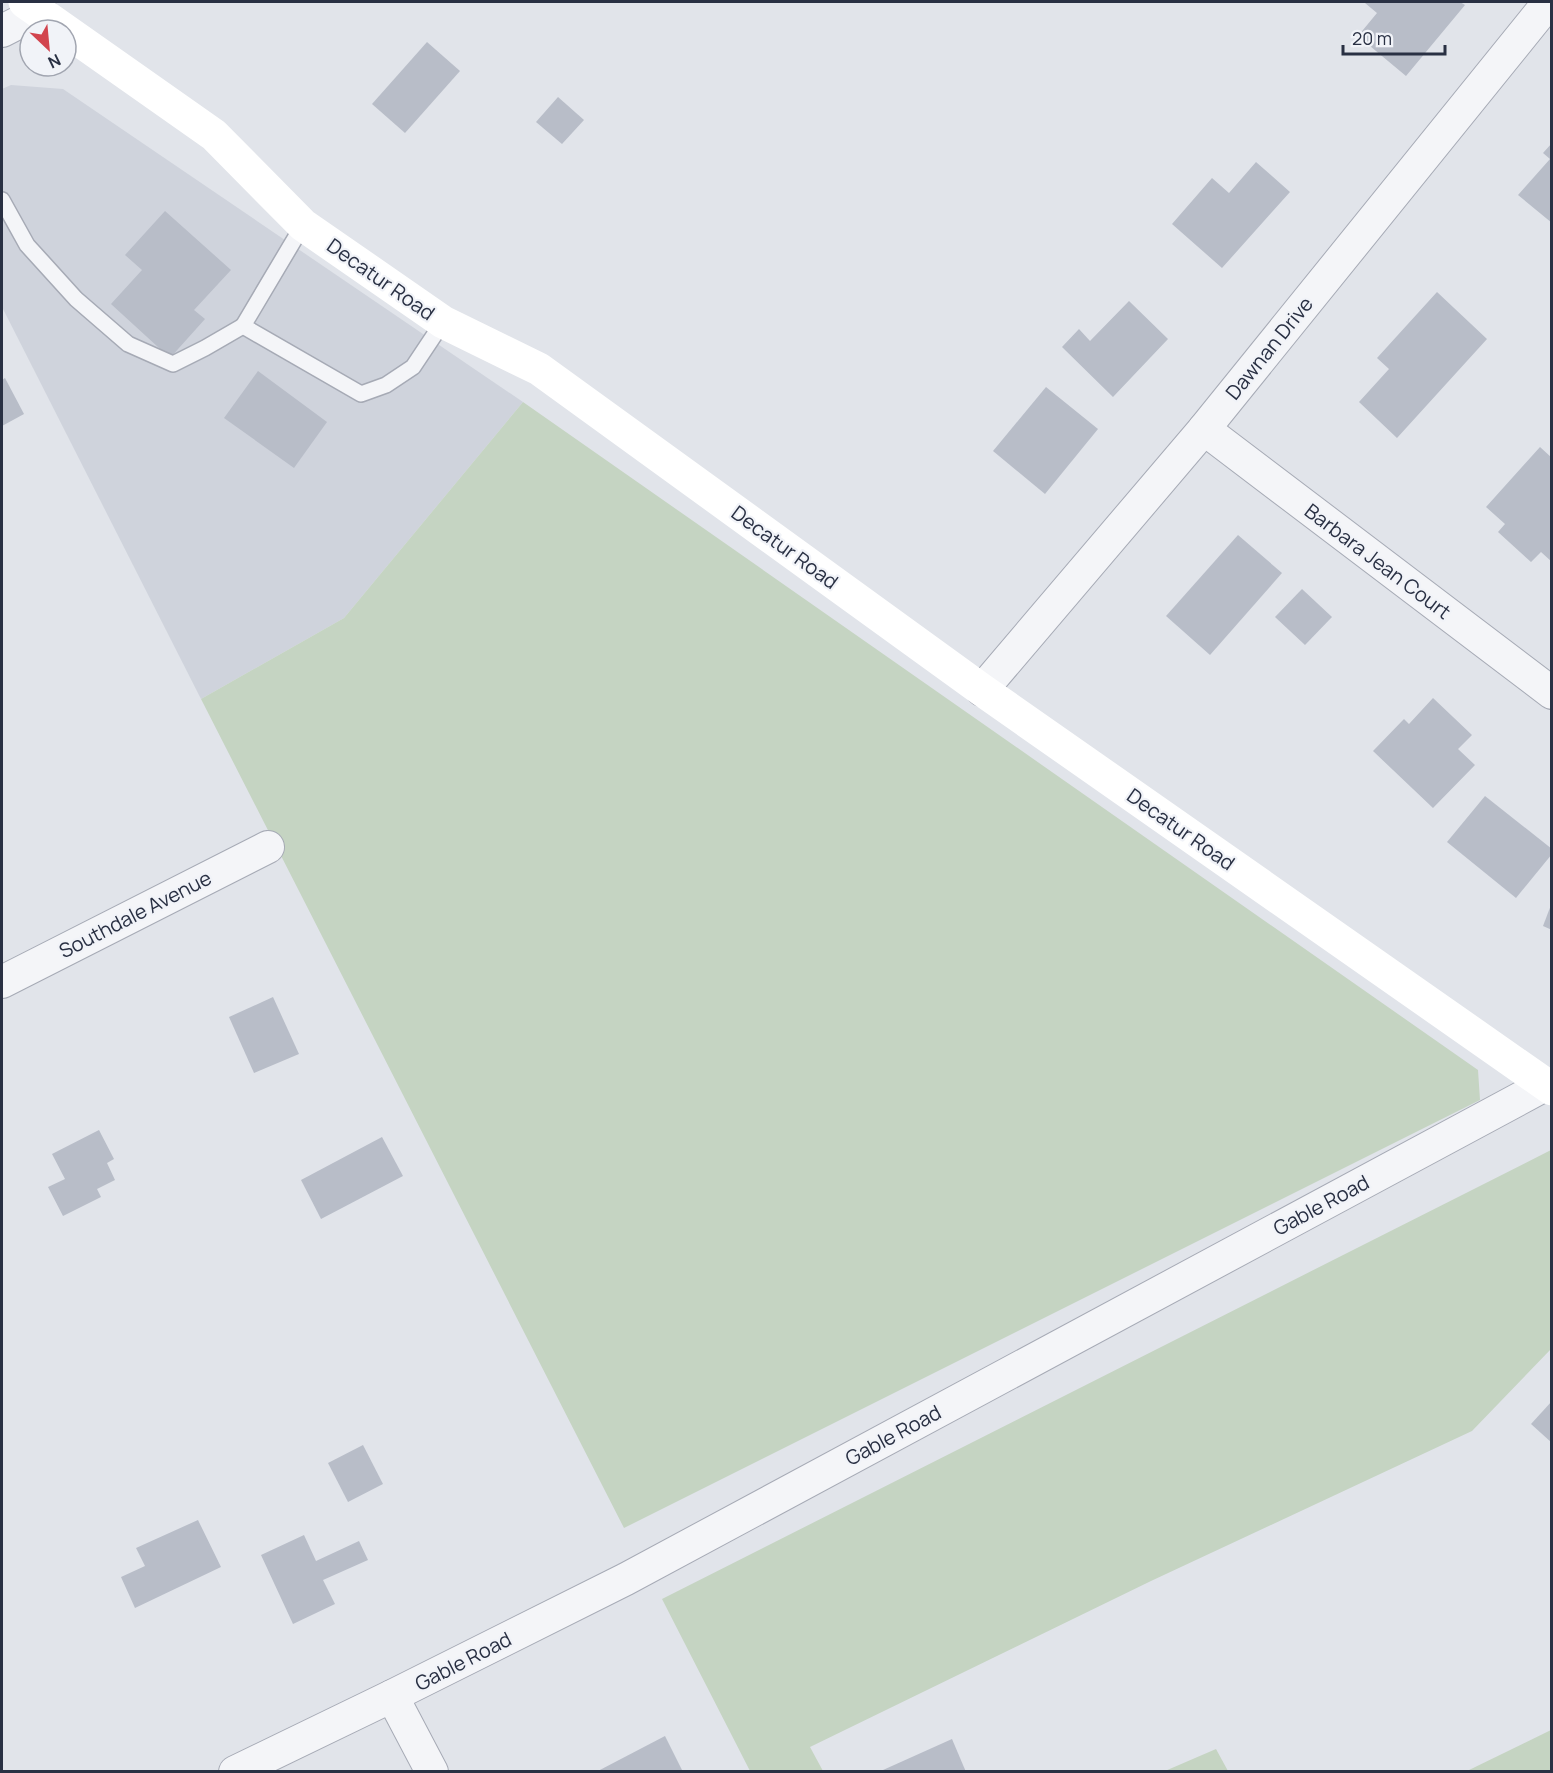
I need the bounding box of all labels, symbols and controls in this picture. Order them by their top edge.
north arrow [18,18,78,78]
scale bar [1343,18,1445,56]
text: 20 m [1352,26,1392,50]
text: N [45,49,65,74]
street label: Decatur Road [322,232,440,326]
street label: Dawnan Drive [1219,291,1319,405]
street label: Barbara Jean Court [1299,497,1457,625]
street label: Decatur Road [726,499,844,595]
street label: Decatur Road [1122,782,1240,876]
street label: Southdale Avenue [54,864,216,964]
street label: Gable Road [1268,1168,1374,1242]
street label: Gable Road [840,1398,946,1472]
street label: Gable Road [410,1625,516,1697]

